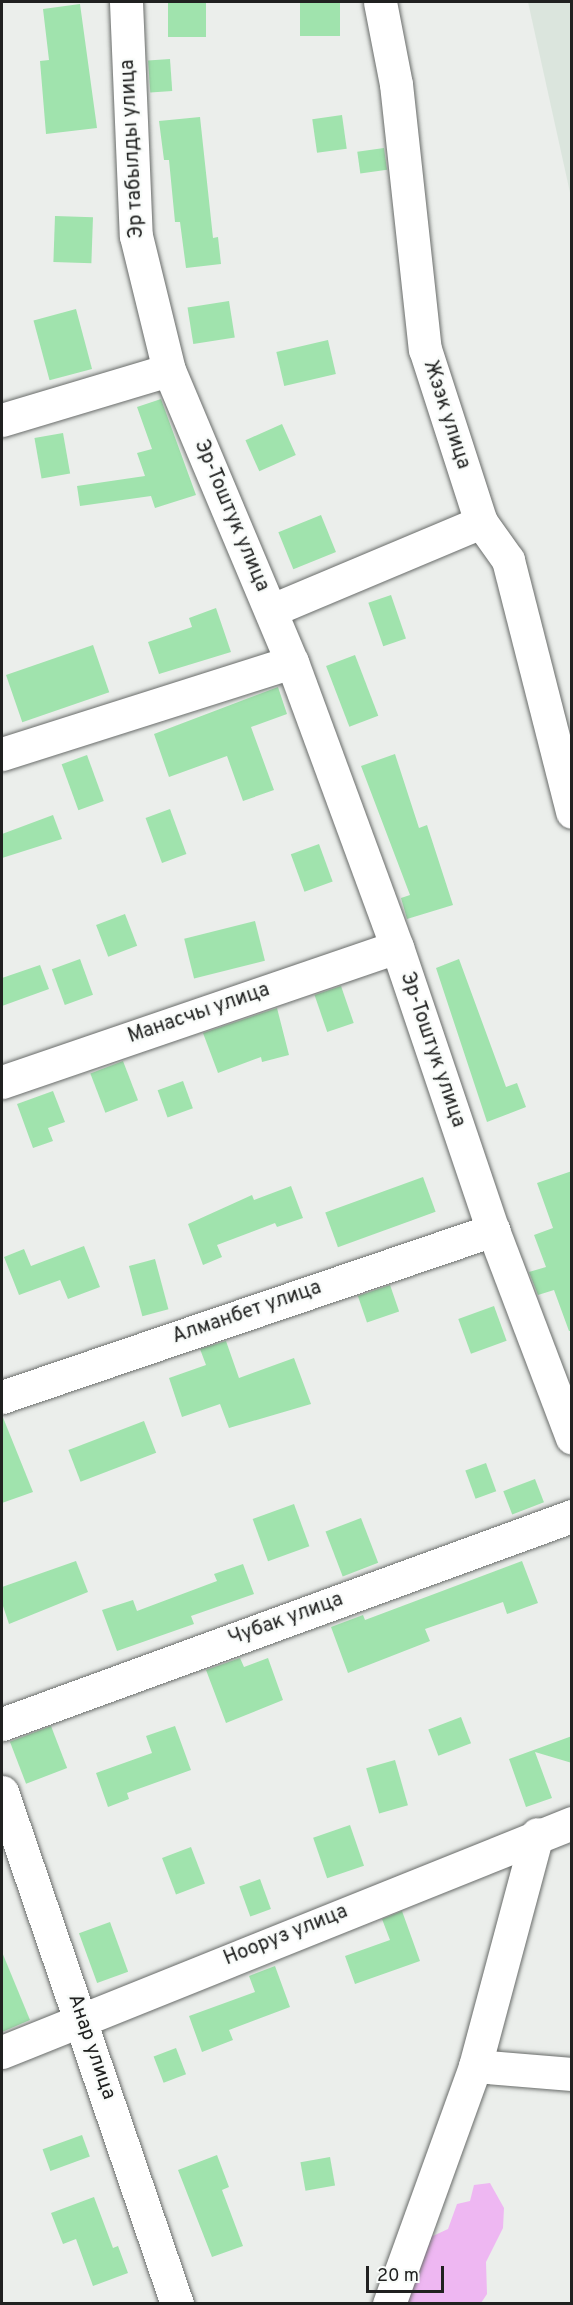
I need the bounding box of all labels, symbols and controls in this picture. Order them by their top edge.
street label: Эр табылды улица [116,59,150,239]
street label: Жээк улица [417,358,475,472]
street label: Эр-Тоштук улица [188,436,274,596]
street label: Эр-Тоштук улица [394,969,470,1131]
street label: Манасчы улица [125,979,273,1049]
street label: Алманбет улица [169,1276,325,1350]
street label: Чубак улица [225,1588,347,1652]
street label: Нооруз улица [221,1900,351,1972]
street label: Анар улица [62,1991,120,2103]
scale bar [369,2254,447,2292]
text: 20 m [377,2265,419,2288]

